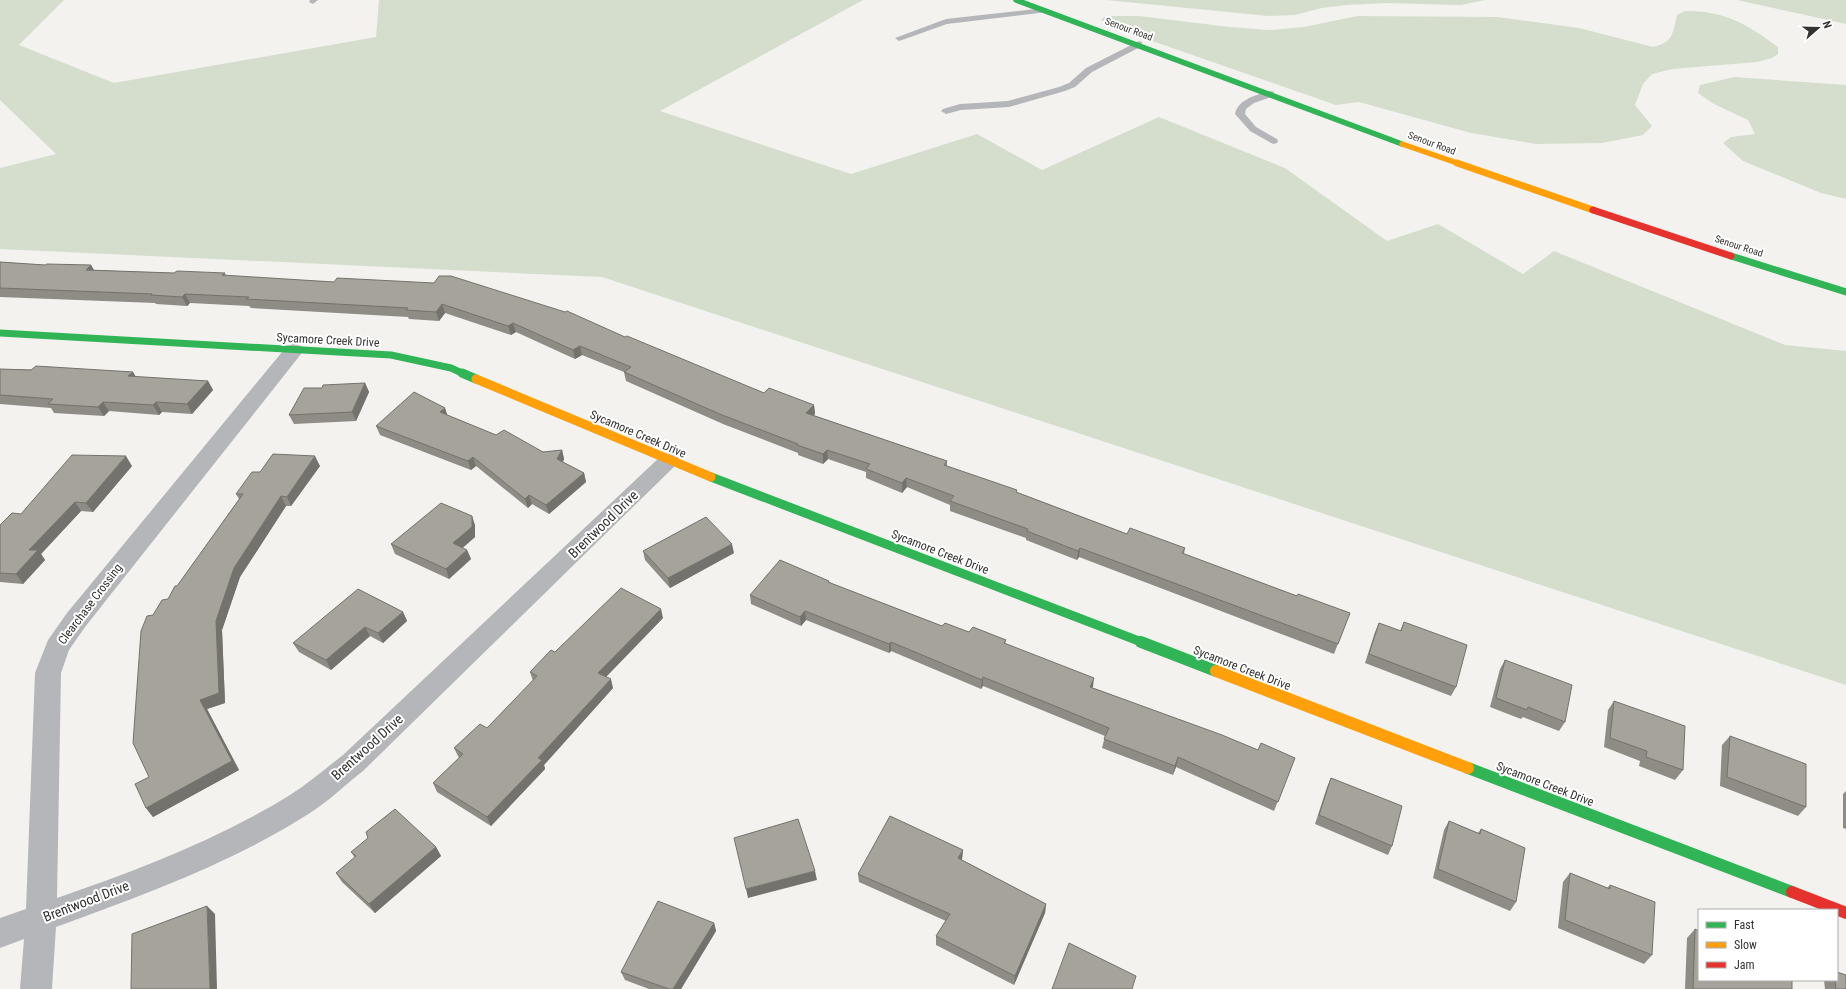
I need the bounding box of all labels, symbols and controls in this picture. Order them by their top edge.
north arrow [1798,8,1838,48]
street label: Senour Road [1104,15,1154,43]
text: N [1820,19,1834,30]
street label: Senour Road [1407,129,1457,157]
street label: Senour Road [1714,233,1765,259]
street label: Sycamore Creek Drive [276,330,380,350]
street label: Sycamore Creek Drive [588,407,689,461]
street label: Brentwood Drive [565,487,641,561]
street label: Sycamore Creek Drive [889,527,991,577]
street label: Clearchase Crossing [55,561,125,647]
street label: Sycamore Creek Drive [1191,643,1293,693]
street label: Brentwood Drive [328,710,406,783]
street label: Sycamore Creek Drive [1494,759,1596,809]
street label: Brentwood Drive [41,877,132,925]
legend [1698,909,1838,981]
text: Fast [1734,918,1755,932]
text: Slow [1734,938,1757,952]
text: Jam [1734,958,1755,972]

